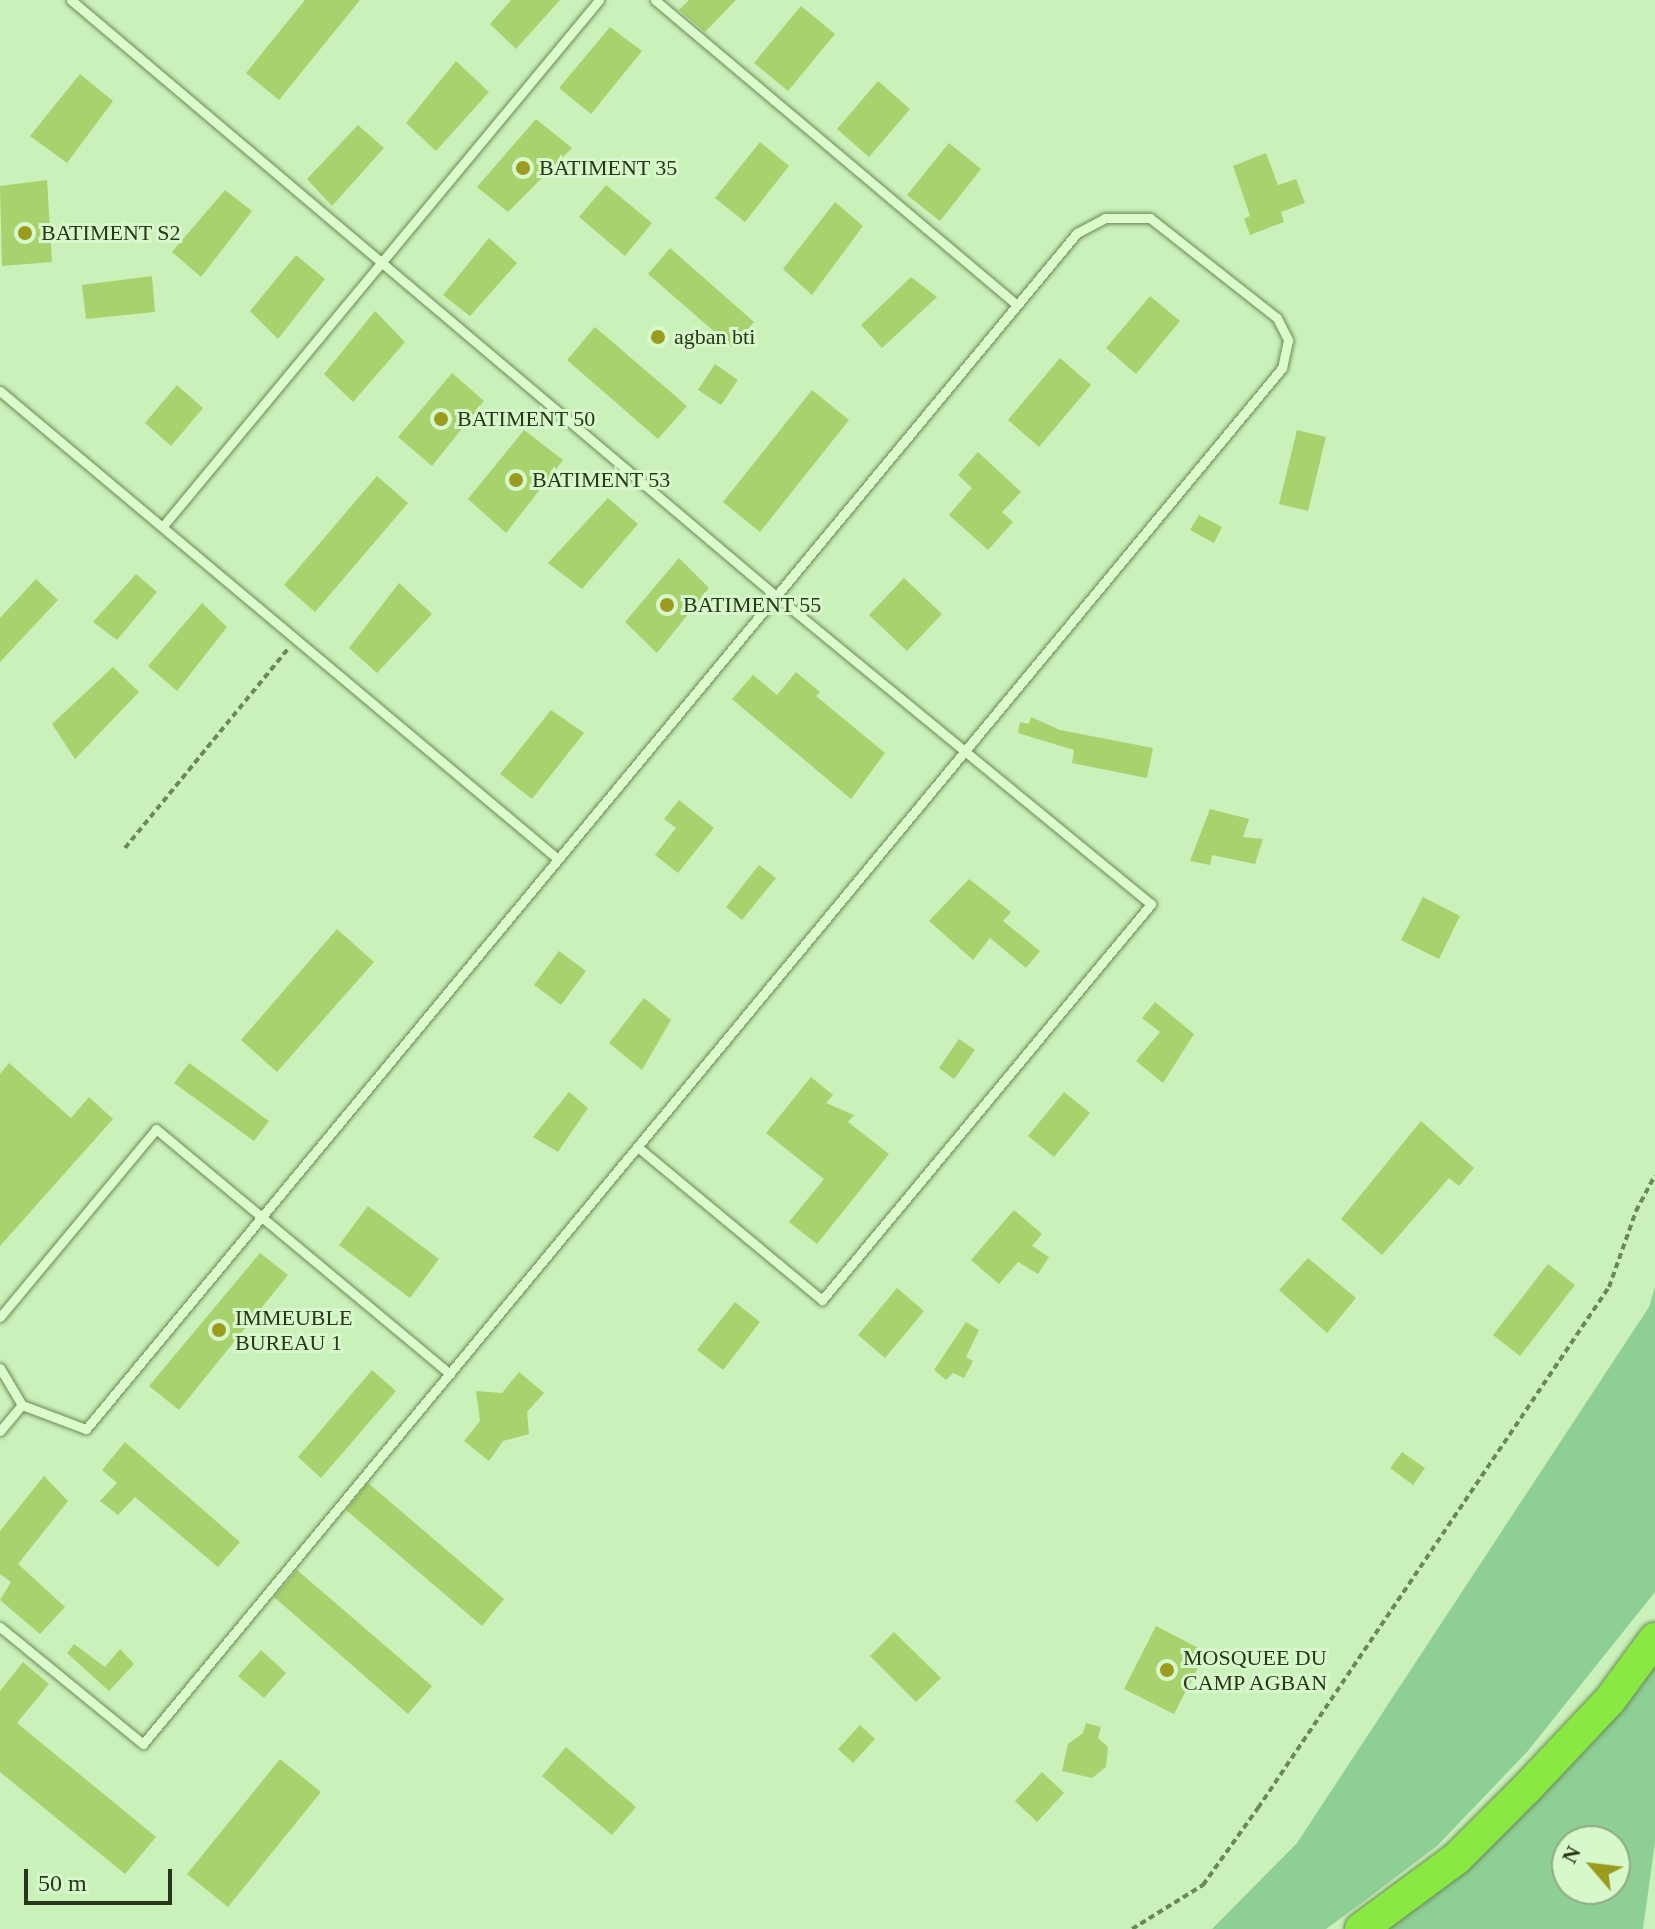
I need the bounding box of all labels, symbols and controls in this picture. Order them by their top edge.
place label: BATIMENT 35 [539,155,678,181]
marker: BATIMENT 35 [514,159,532,177]
place label: BATIMENT S2 [41,220,181,246]
marker: BATIMENT S2 [16,224,34,242]
place label: agban bti [674,324,755,350]
marker: agban bti [649,328,667,346]
place label: BATIMENT 50 [457,406,596,432]
marker: BATIMENT 50 [432,410,450,428]
place label: BATIMENT 53 [532,467,671,493]
marker: BATIMENT 53 [507,471,525,489]
place label: BATIMENT 55 [683,592,822,618]
marker: BATIMENT 55 [658,596,676,614]
place label: IMMEUBLE BUREAU 1 [235,1304,352,1356]
marker: IMMEUBLE BUREAU 1 [210,1321,228,1339]
place label: MOSQUEE DU CAMP AGBAN [1183,1644,1329,1696]
marker: MOSQUEE DU CAMP AGBAN [1158,1661,1176,1679]
north arrow [1551,1825,1631,1905]
text: N [1556,1842,1586,1867]
scale bar [28,1853,176,1903]
text: 50 m [38,1870,87,1896]

